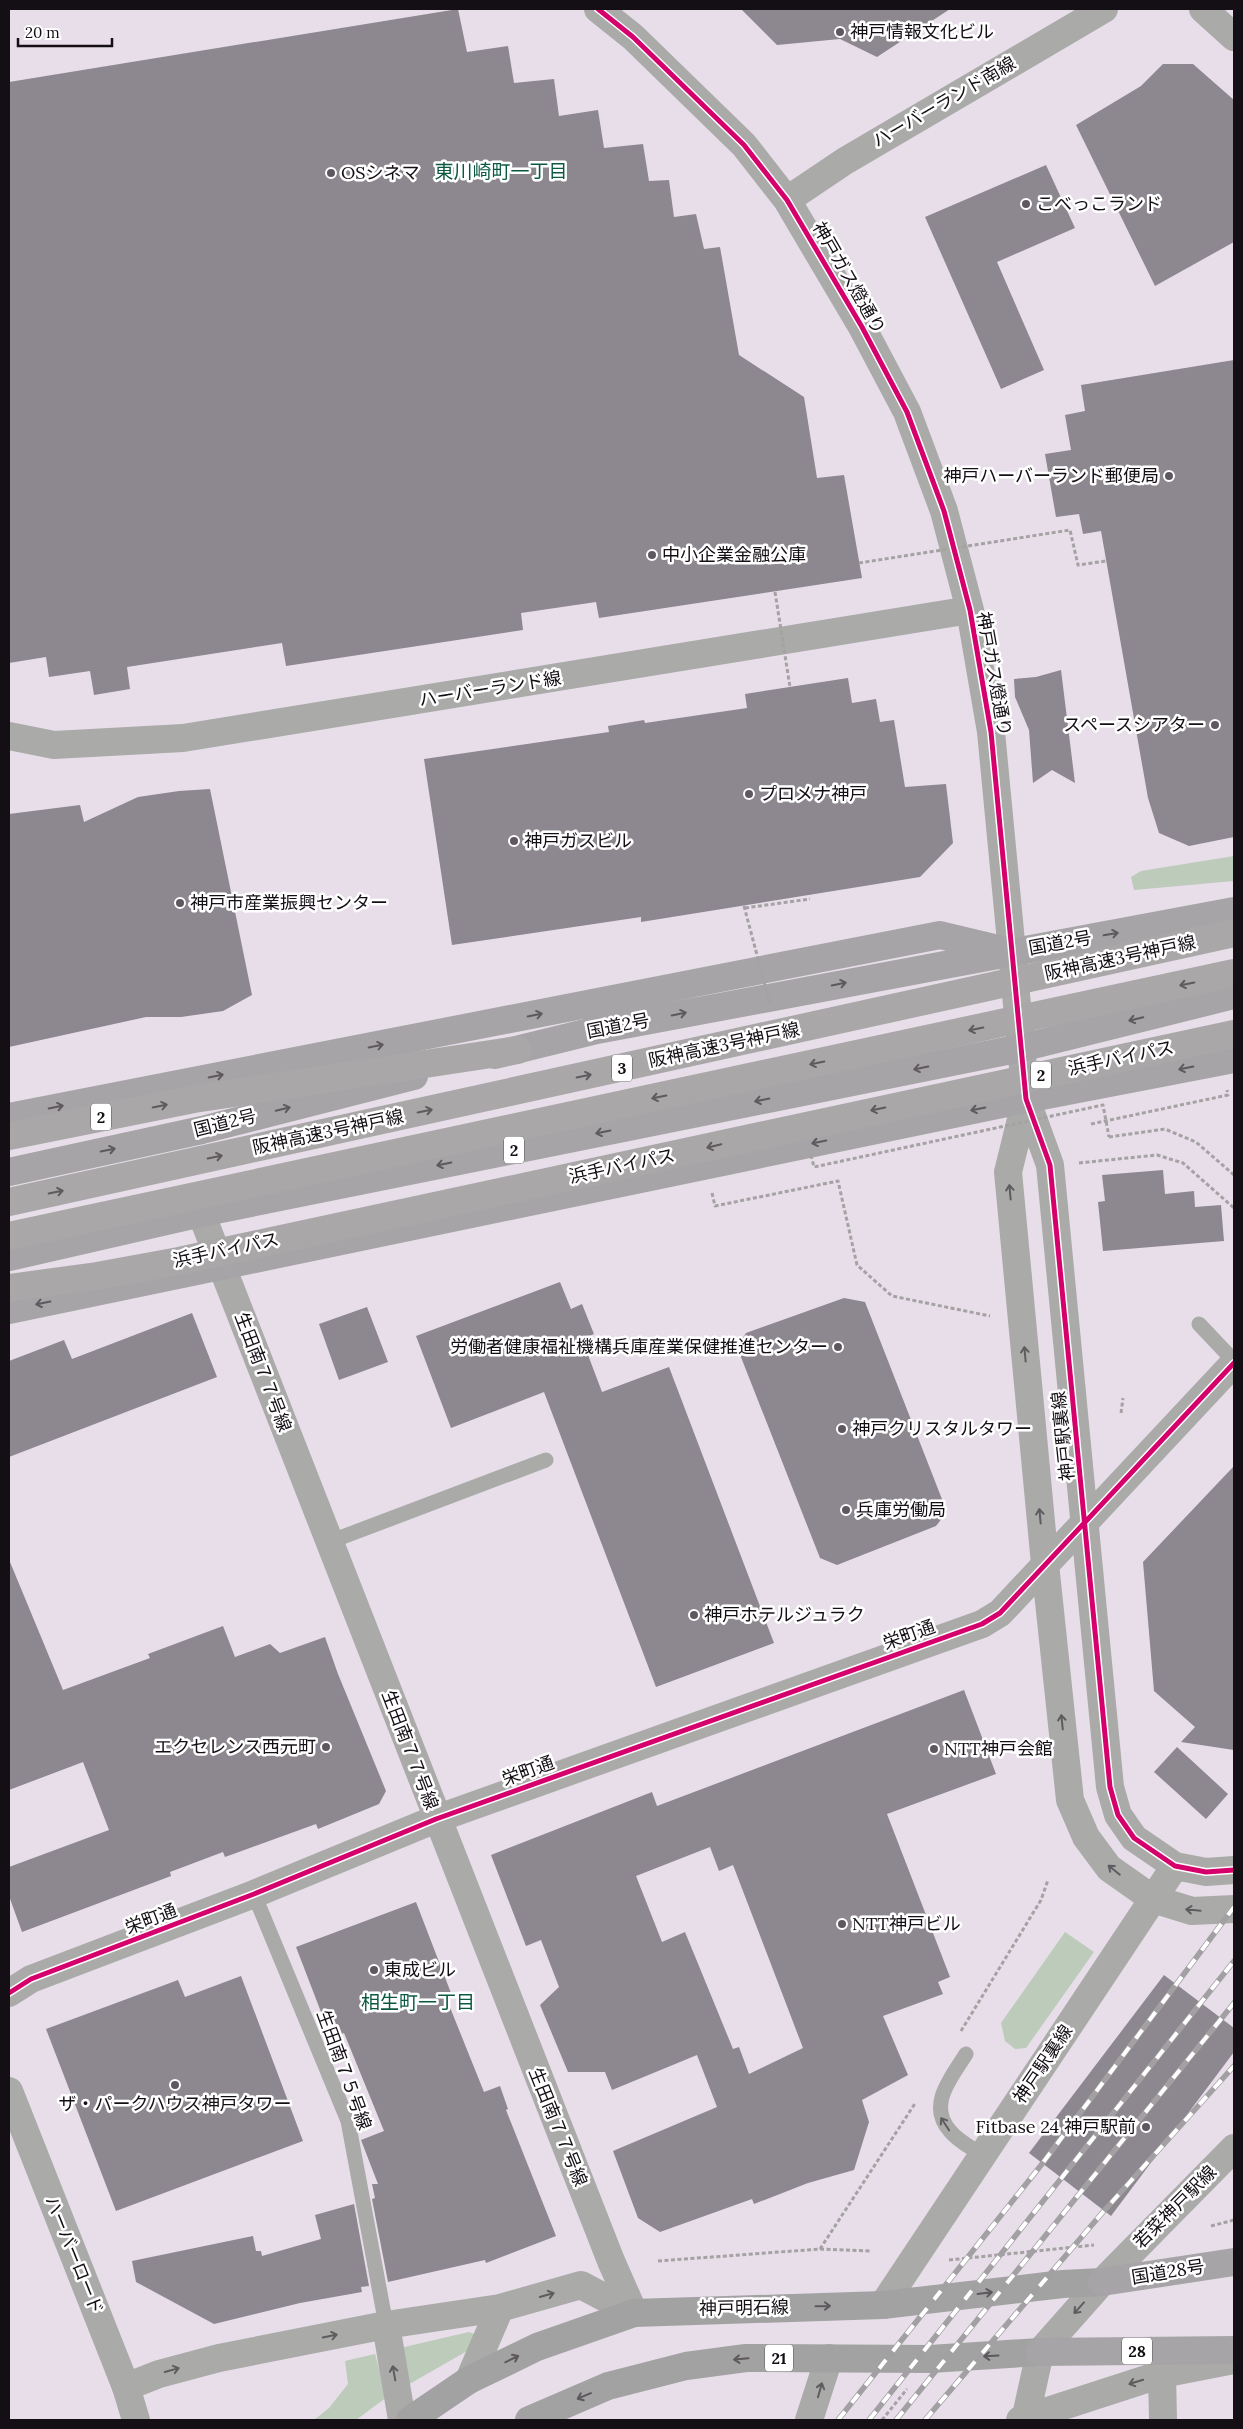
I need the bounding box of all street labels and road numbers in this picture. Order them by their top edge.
street label: ハーバーランド南線 [868,51,1020,152]
street label: 神戸ガス燈通り [808,217,891,338]
street label: 神戸ガス燈通り [972,610,1017,738]
street label: ハーバーランド線 [417,666,563,711]
street label: 国道2号 [1027,926,1093,959]
street label: 阪神高速3号神戸線 [1042,930,1198,985]
street label: 国道2号 [584,1008,651,1043]
street label: 阪神高速3号神戸線 [646,1017,802,1072]
street label: 浜手バイパス [1066,1035,1176,1080]
road number: 3 [612,1054,632,1082]
road number: 2 [1031,1062,1051,1088]
road number: 2 [91,1104,111,1130]
street label: 国道2号 [191,1104,259,1141]
street label: 阪神高速3号神戸線 [250,1104,406,1159]
road number: 2 [504,1136,524,1164]
street label: 浜手バイパス [567,1143,677,1188]
street label: 浜手バイパス [171,1227,281,1272]
street label: 生田南７７号線 [230,1309,297,1435]
street label: 神戸駅裏線 [1046,1390,1079,1482]
street label: 栄町通 [880,1614,938,1655]
street label: 生田南７７号線 [377,1687,444,1813]
street label: 栄町通 [499,1750,557,1791]
street label: 栄町通 [121,1898,180,1939]
street label: 生田南７５号線 [312,2007,377,2133]
street label: 神戸駅裏線 [1008,2020,1077,2107]
street label: 生田南７７号線 [524,2064,593,2190]
street label: 若菜神戸駅線 [1128,2160,1221,2253]
street label: ハーバーロード [40,2192,109,2317]
street label: 国道28号 [1130,2254,1206,2289]
street label: 神戸明石線 [699,2295,789,2320]
road number: 28 [1122,2338,1152,2364]
road number: 21 [765,2344,793,2372]

